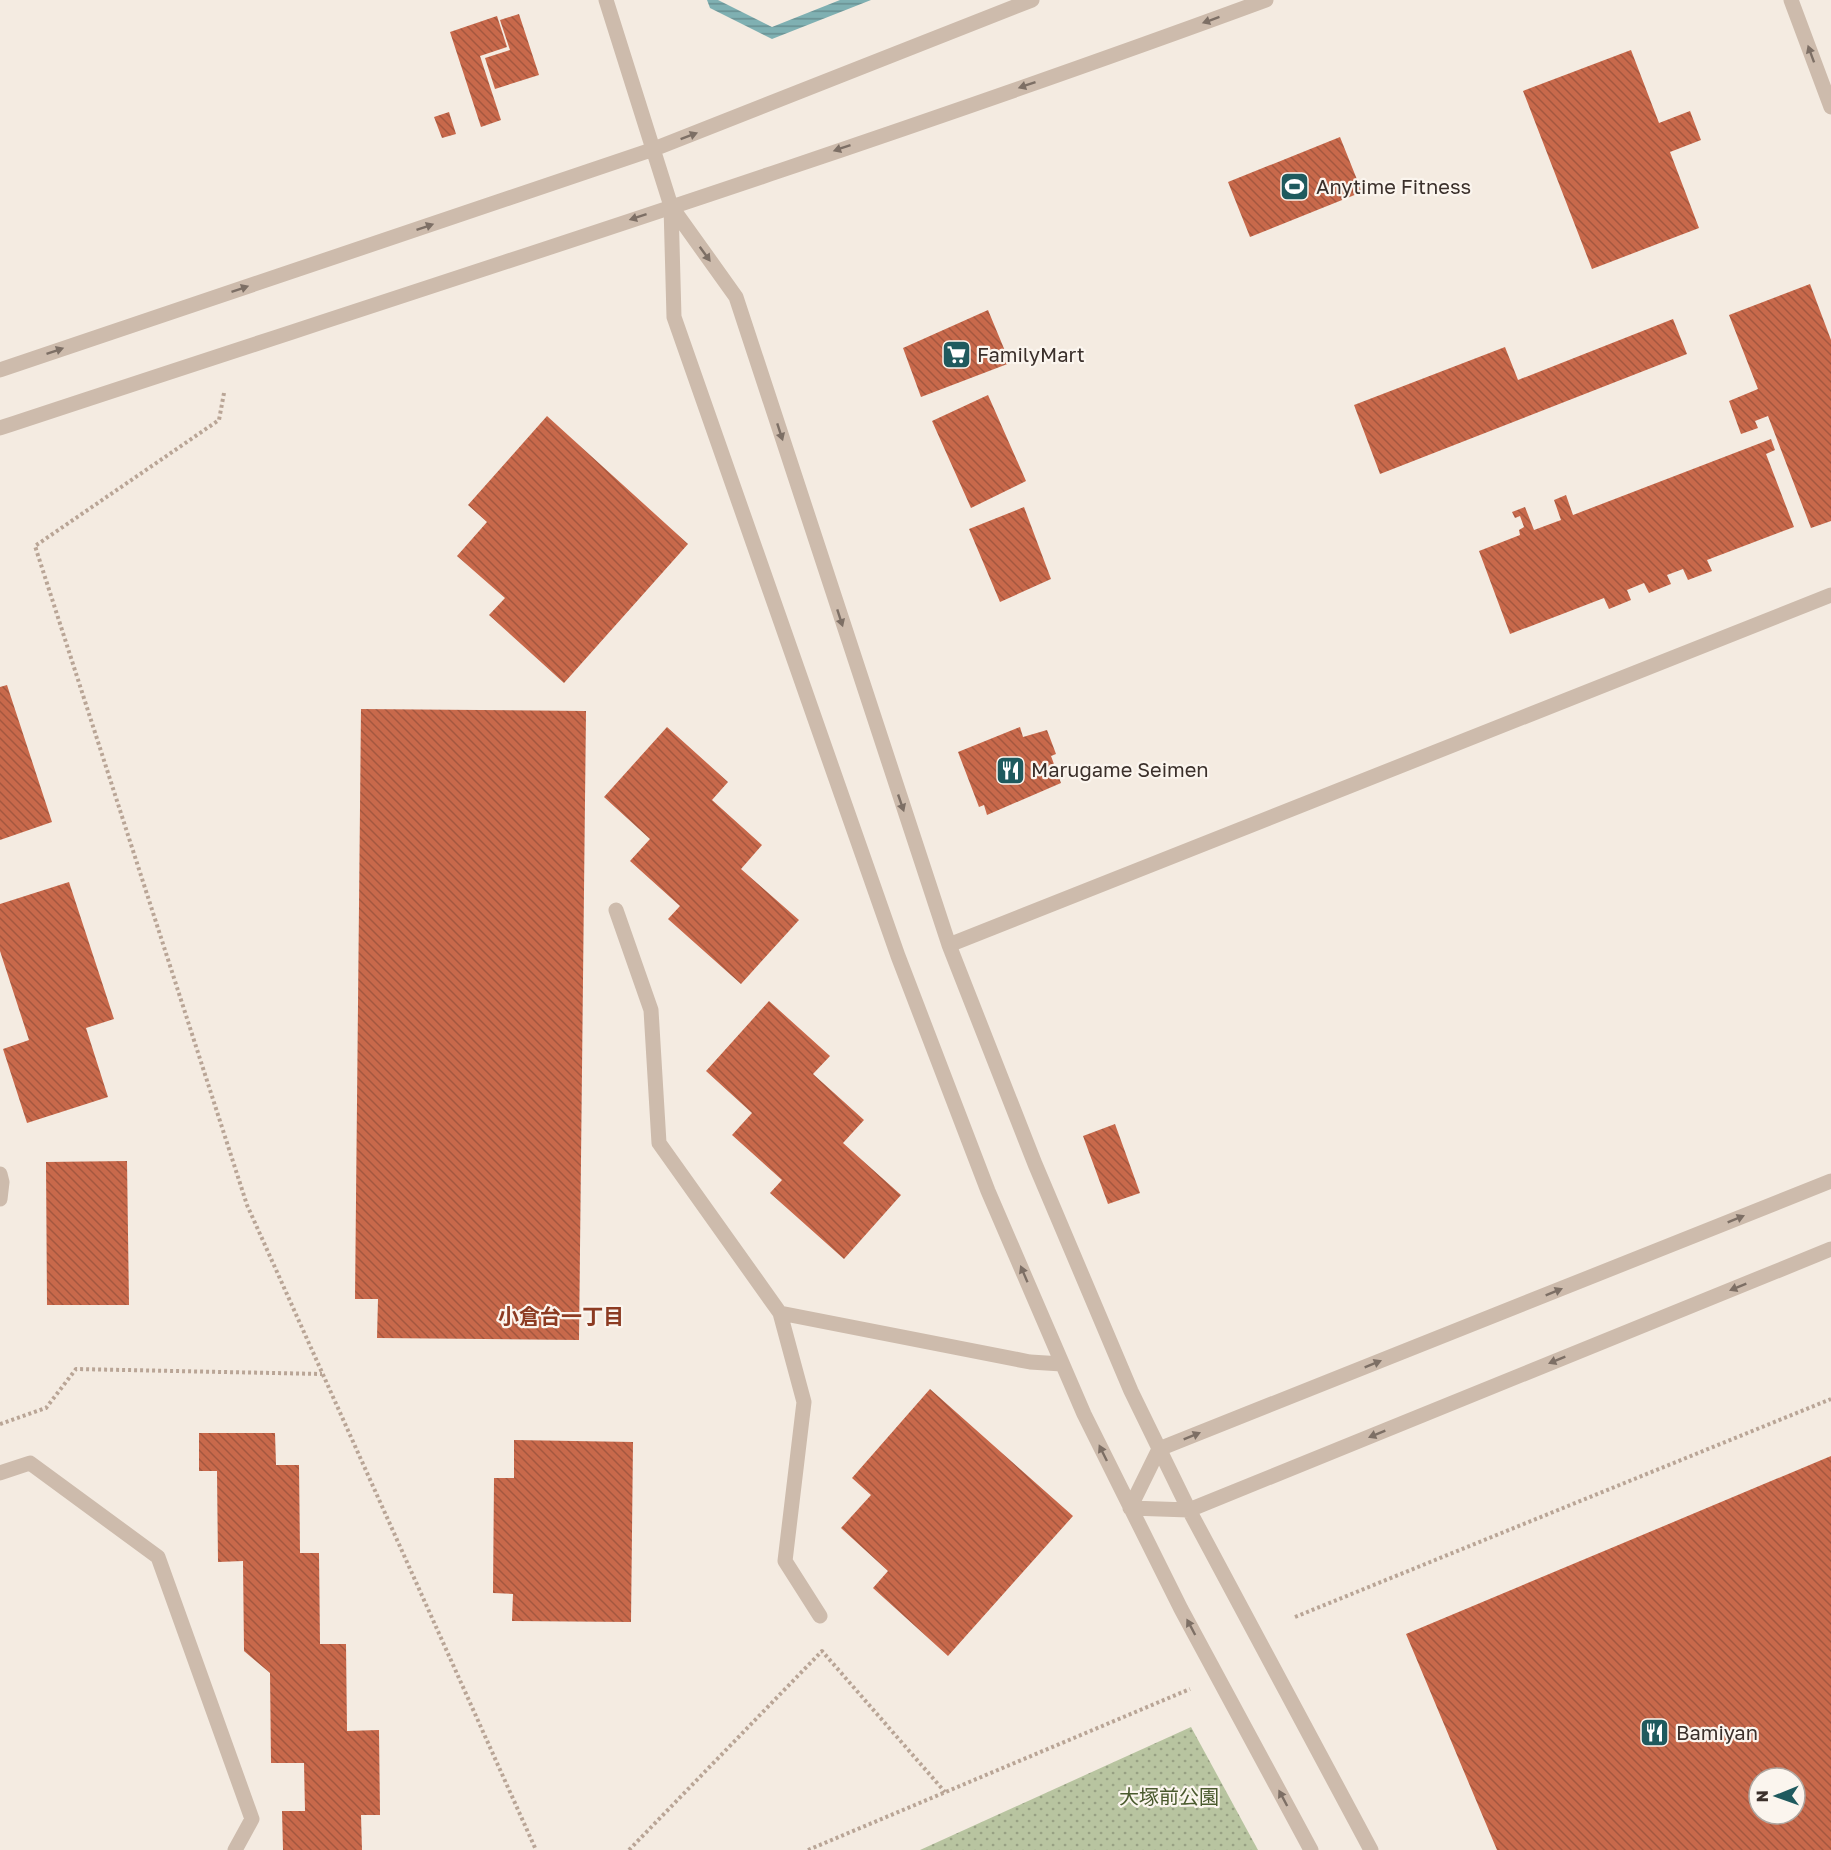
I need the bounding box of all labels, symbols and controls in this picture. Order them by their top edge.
one-way arrow [1202,16,1220,26]
one-way arrow [1806,45,1815,63]
one-way arrow [1018,81,1036,91]
one-way arrow [680,130,698,140]
one-way arrow [833,144,851,153]
sports icon: Anytime Fitness [1279,171,1311,203]
place label: Anytime Fitness [1316,174,1471,198]
one-way arrow [629,213,647,223]
one-way arrow [416,221,434,231]
one-way arrow [699,245,711,261]
one-way arrow [231,284,249,293]
supermarket icon: FamilyMart [940,339,972,371]
place label: FamilyMart [977,342,1085,366]
one-way arrow [46,346,64,356]
one-way arrow [776,423,785,441]
one-way arrow [835,609,845,627]
restaurant icon: Marugame Seimen [994,754,1026,786]
place label: Marugame Seimen [1031,757,1209,781]
one-way arrow [897,794,907,812]
one-way arrow [1727,1214,1745,1224]
one-way arrow [1019,1265,1029,1283]
one-way arrow [1729,1283,1747,1292]
one-way arrow [1546,1286,1564,1296]
district label: 小倉台一丁目 [498,1303,624,1329]
one-way arrow [1548,1355,1566,1365]
one-way arrow [1365,1359,1383,1369]
one-way arrow [1367,1429,1385,1439]
one-way arrow [1183,1431,1201,1440]
one-way arrow [1098,1444,1108,1461]
one-way arrow [1186,1618,1196,1635]
restaurant icon: Bamiyan [1639,1717,1671,1749]
place label: Bamiyan [1676,1720,1758,1744]
north arrow [1747,1766,1807,1826]
park label: 大塚前公園 [1119,1784,1219,1808]
one-way arrow [1278,1790,1288,1807]
text: N [1752,1790,1772,1803]

